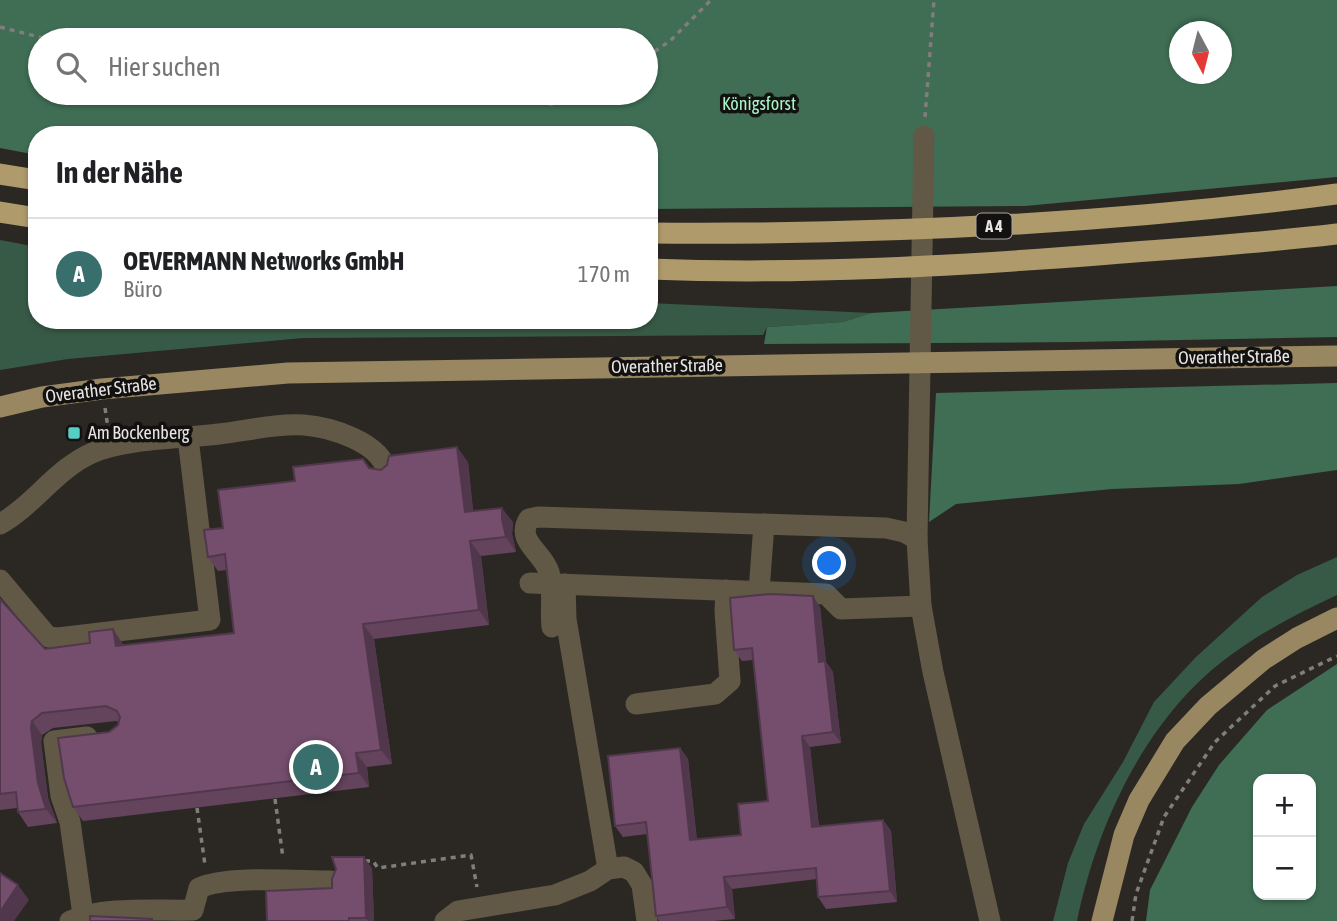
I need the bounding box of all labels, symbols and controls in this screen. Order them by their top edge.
north arrow [1169,21,1232,84]
search box [28,28,658,105]
icon: search [52,48,90,86]
text: Hier suchen [108,52,221,82]
park label: Königsforst [722,93,796,114]
text: In der Nähe [56,155,183,189]
road number: A 4 [976,214,1012,238]
text: OEVERMANN Networks GmbH [123,246,404,276]
text: A [73,261,85,287]
text: 170 m [578,261,630,287]
text: Büro [123,276,163,302]
street label: Overather Straße [1178,345,1290,368]
street label: Overather Straße [611,354,723,377]
street label: Overather Straße [44,372,158,407]
place label: Am Bockenberg [88,422,190,443]
marker: Am Bockenberg [66,425,82,441]
your location [812,546,846,580]
pin: A [293,741,339,793]
map controls [1253,774,1316,900]
button: + [1253,774,1316,837]
button: − [1253,837,1316,900]

